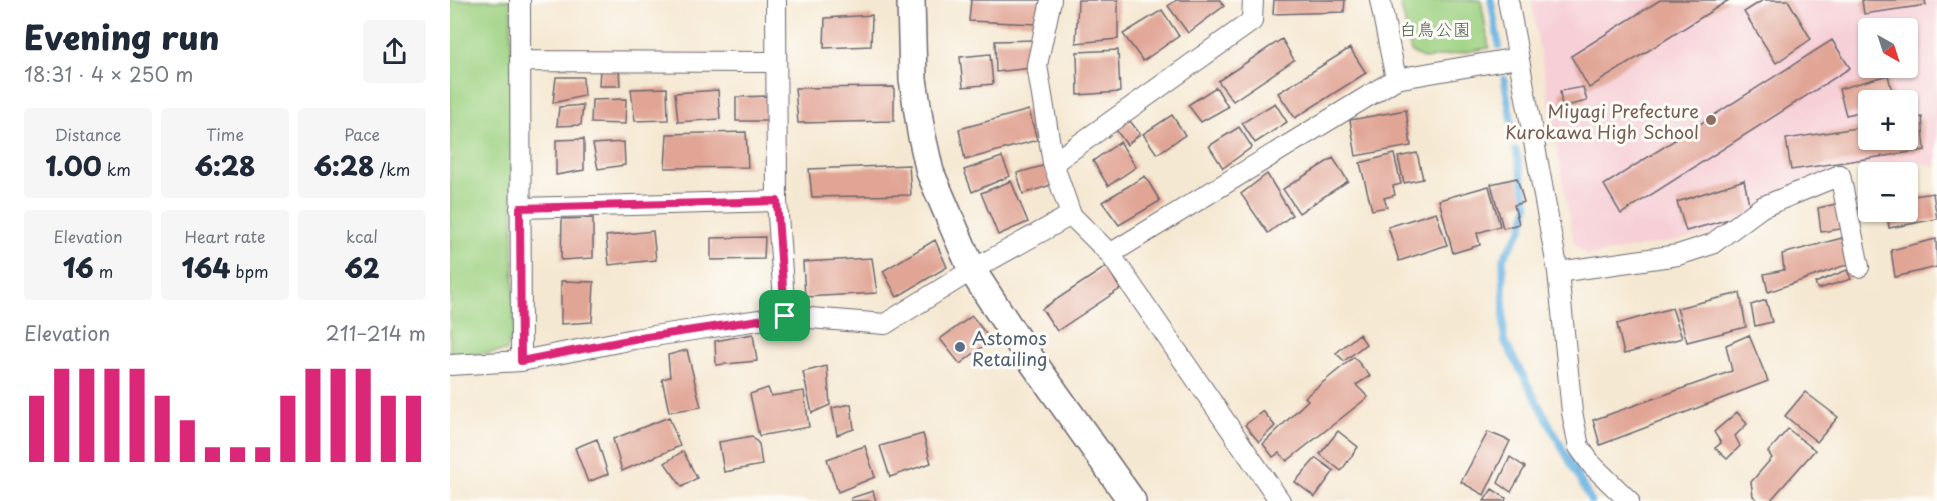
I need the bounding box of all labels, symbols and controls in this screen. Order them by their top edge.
text: Evening run [24,11,219,61]
park label: 白鳥公園 [1399,15,1471,42]
north arrow [1858,18,1918,78]
map controls [1858,18,1918,222]
button: share [363,20,426,83]
text: 18:31 · 4 × 250 m [24,59,193,89]
button: + [1858,90,1918,150]
place label: Miyagi Prefecture Kurokawa High School [1505,97,1699,145]
marker: Miyagi Prefecture Kurokawa High School [1704,113,1718,127]
text: Distance [54,122,122,146]
text: Time [206,122,244,146]
text: Pace [344,122,380,146]
text: 1.00 [45,146,102,185]
text: 6:28 [195,146,255,185]
text: 6:28 [314,146,374,185]
text: km [102,157,131,181]
text: /km [374,157,410,181]
button: − [1858,162,1918,222]
text: Elevation [53,224,123,248]
text: Heart rate [185,224,265,248]
text: kcal [346,224,378,248]
text: 16 [63,248,94,287]
text: 164 [181,248,230,287]
text: 62 [345,248,379,287]
text: m [94,259,113,283]
text: bpm [230,259,269,283]
pin [759,290,810,341]
icon: arrive [768,299,801,332]
text: Elevation [24,318,110,348]
text: 211–214 m [326,318,426,348]
place label: Astomos Retailing [972,324,1047,372]
marker: Astomos Retailing [953,340,967,354]

